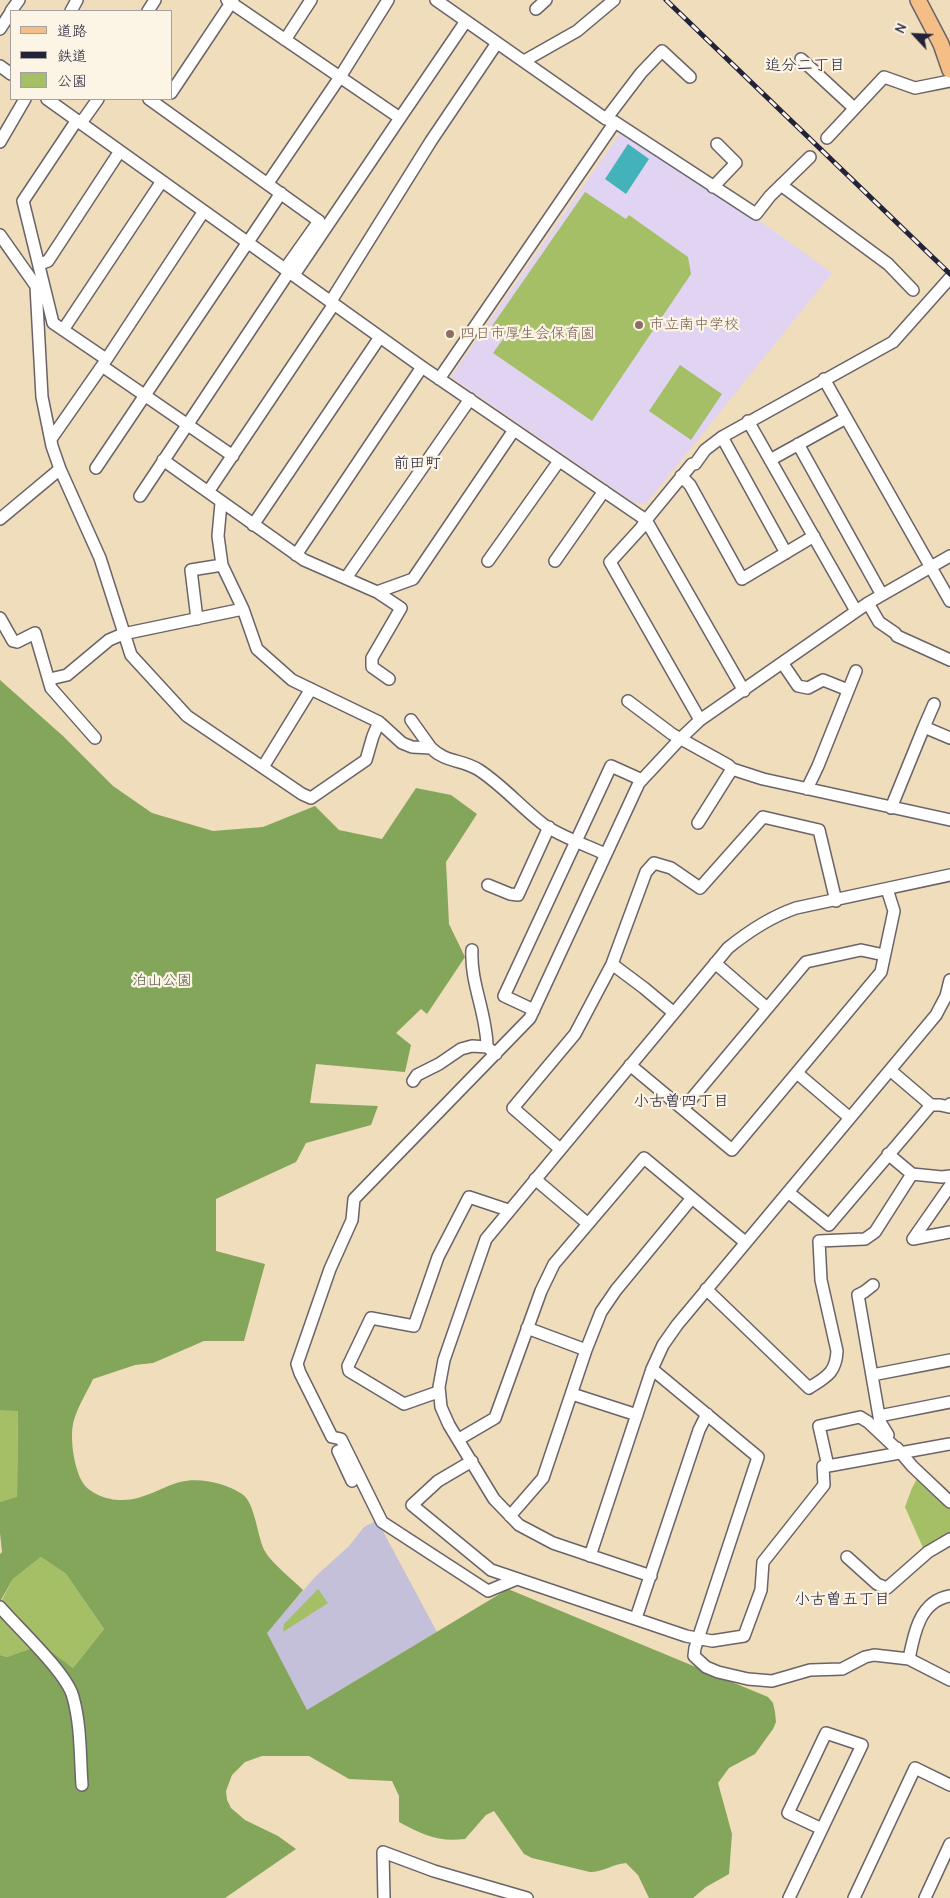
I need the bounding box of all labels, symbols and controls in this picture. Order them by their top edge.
legend [10,10,172,100]
north arrow [890,10,940,60]
text: N [891,21,911,36]
text: 道路 [57,22,87,40]
text: 鉄道 [57,47,87,65]
district label: 追分二丁目 [765,55,845,75]
text: 公園 [57,72,87,90]
place label: 市立南中学校 [649,316,739,334]
marker: 市立南中学校 [633,319,645,331]
place label: 四日市厚生会保育園 [460,325,595,343]
marker: 四日市厚生会保育園 [444,328,456,340]
district label: 前田町 [393,453,441,473]
park label: 泊山公園 [132,972,192,990]
district label: 小古曽四丁目 [633,1091,729,1111]
district label: 小古曽五丁目 [794,1589,890,1609]

